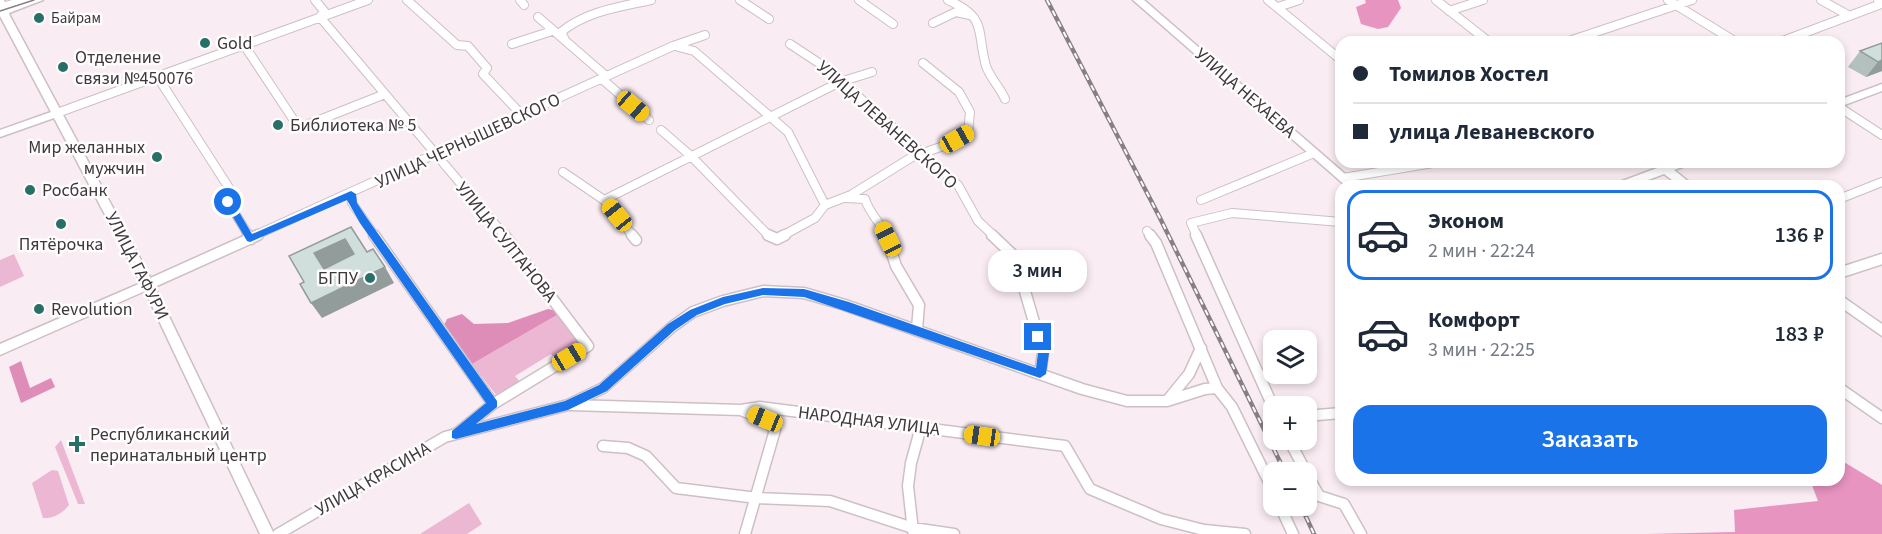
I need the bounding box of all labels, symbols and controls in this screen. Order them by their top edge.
place label: Байрам [51,8,101,29]
marker: Байрам [32,11,46,25]
place label: Gold [217,31,252,56]
marker: Gold [198,36,212,50]
street label: УЛИЦА НЕХАЕВА [1189,42,1301,144]
place label: Отделение связи №450076 [75,45,193,91]
street label: УЛИЦА ЛЕВАНЕВСКОГО [811,55,963,195]
text: Томилов Хостел [1389,58,1549,90]
marker: Отделение связи №450076 [56,60,70,74]
street label: УЛИЦА ЧЕРНЫШЕВСКОГО [371,87,565,195]
car [614,87,652,125]
place label: Библиотека № 5 [290,113,416,138]
text: улица Леваневского [1389,116,1595,148]
marker: Библиотека № 5 [271,118,285,132]
car [937,122,977,156]
place label: Мир желанных мужчин [28,135,145,181]
marker: Мир желанных мужчин [150,150,164,164]
street label: УЛИЦА СУЛТАНОВА [449,176,563,308]
place label: Росбанк [42,178,107,203]
marker: Росбанк [23,183,37,197]
route start [214,188,241,215]
car [599,195,635,235]
text: Эконом [1428,205,1504,237]
street label: УЛИЦА ГАФУРИ [99,208,175,324]
icon: car [1356,208,1410,262]
marker: Пятёрочка [54,217,68,231]
car [872,219,904,259]
text: 136 ₽ [1774,219,1824,251]
place label: Пятёрочка [19,232,103,257]
text: 2 мин · 22:24 [1428,237,1535,265]
callout: 3 мин [988,250,1088,292]
text: 3 мин [1012,257,1063,285]
place label: БГПУ [318,266,359,291]
marker: БГПУ [363,271,377,285]
place label: Revolution [51,297,133,322]
marker: Revolution [32,302,46,316]
text: Комфорт [1428,304,1520,336]
icon: car [1356,307,1410,361]
text: 183 ₽ [1774,318,1824,350]
route end [1024,323,1051,350]
map controls [1263,330,1317,516]
button: layers [1263,330,1317,384]
text: 3 мин · 22:25 [1428,336,1535,364]
car [549,340,589,374]
button: + [1263,396,1317,450]
street label: НАРОДНАЯ УЛИЦА [797,400,942,442]
car [745,404,785,434]
button: Заказать [1353,405,1827,474]
place label: Республиканский перинатальный центр [90,422,267,468]
car [963,425,1001,447]
marker: Республиканский перинатальный центр [68,435,86,453]
street label: УЛИЦА КРАСИНА [311,436,435,522]
button: − [1263,462,1317,516]

